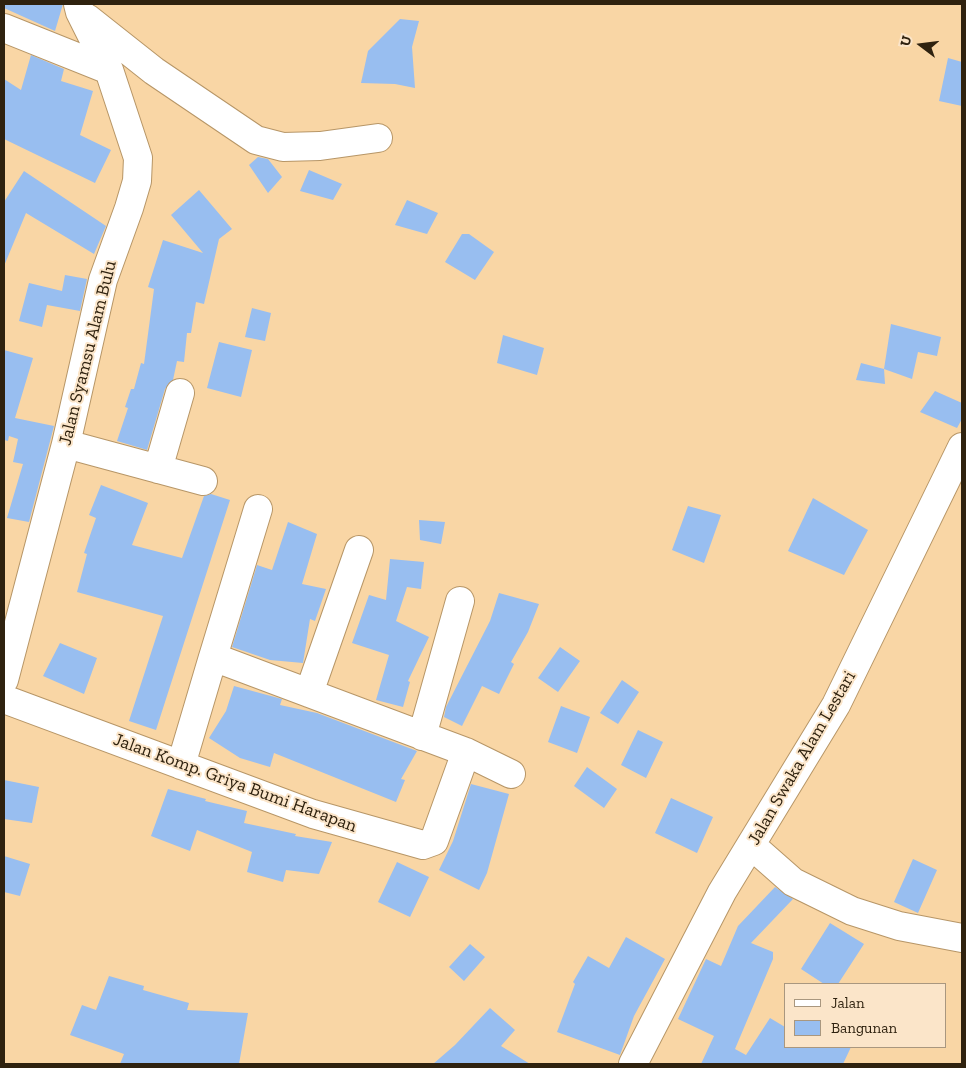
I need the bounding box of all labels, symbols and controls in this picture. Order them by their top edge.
north arrow [896,20,946,70]
text: U [897,34,916,48]
street label: Jalan Syamsu Alam Bulu [55,258,121,448]
street label: Jalan Swaka Alam Lestari [743,667,861,849]
street label: Jalan Komp. Griya Bumi Harapan [110,729,360,837]
legend [784,983,946,1048]
text: Jalan [831,994,865,1012]
text: Bangunan [831,1019,897,1037]

